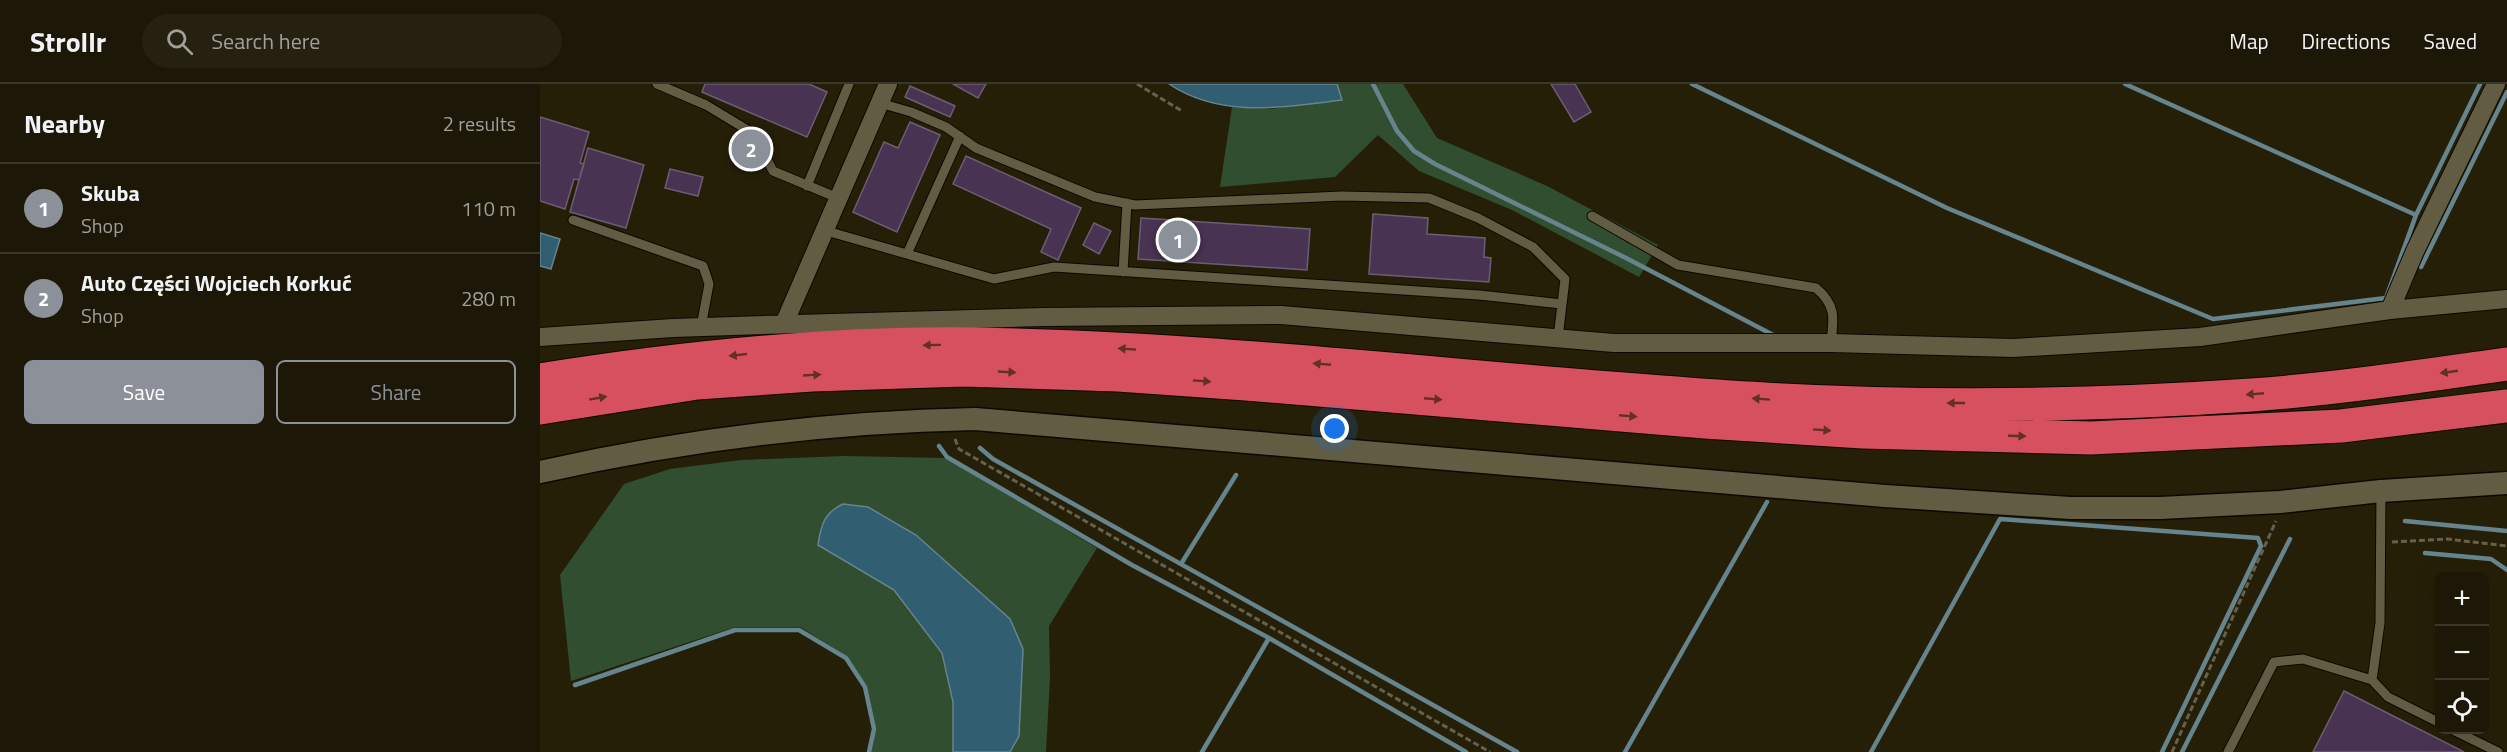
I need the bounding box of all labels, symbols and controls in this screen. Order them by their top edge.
search box [142,14,562,68]
text: Strollr [30,20,106,63]
text: Search here [211,24,320,58]
icon: search [163,25,196,58]
text: Map [2229,25,2269,57]
text: Directions [2302,25,2391,57]
text: Saved [2424,25,2477,57]
text: Nearby [24,104,105,143]
text: 2 results [443,108,516,139]
pin: 2 [732,126,770,172]
text: Skuba [81,176,140,210]
text: 1 [38,193,49,224]
text: 110 m [461,193,516,224]
text: Shop [81,210,124,241]
pin: 1 [1158,218,1198,262]
text: Auto Części Wojciech Korkuć [81,266,352,300]
text: 2 [38,283,49,314]
text: 280 m [461,283,516,314]
text: Shop [81,300,124,331]
one-way arrow [923,340,942,349]
one-way arrow [1118,344,1137,354]
one-way arrow [728,350,747,360]
button: Save [24,360,264,424]
button: Share [276,360,516,424]
one-way arrow [1312,360,1331,369]
one-way arrow [998,368,1017,377]
one-way arrow [2439,368,2458,377]
one-way arrow [803,371,822,380]
one-way arrow [1192,376,1211,385]
one-way arrow [2246,389,2265,399]
one-way arrow [588,394,607,403]
one-way arrow [1424,394,1443,404]
one-way arrow [1751,394,1770,403]
one-way arrow [1946,398,1965,408]
one-way arrow [1618,411,1637,420]
your location [1320,414,1349,443]
one-way arrow [1813,425,1832,434]
one-way arrow [2007,431,2026,441]
map controls [2435,572,2489,734]
button: + [2435,572,2489,626]
button: − [2435,626,2489,680]
button: locate [2435,680,2489,734]

